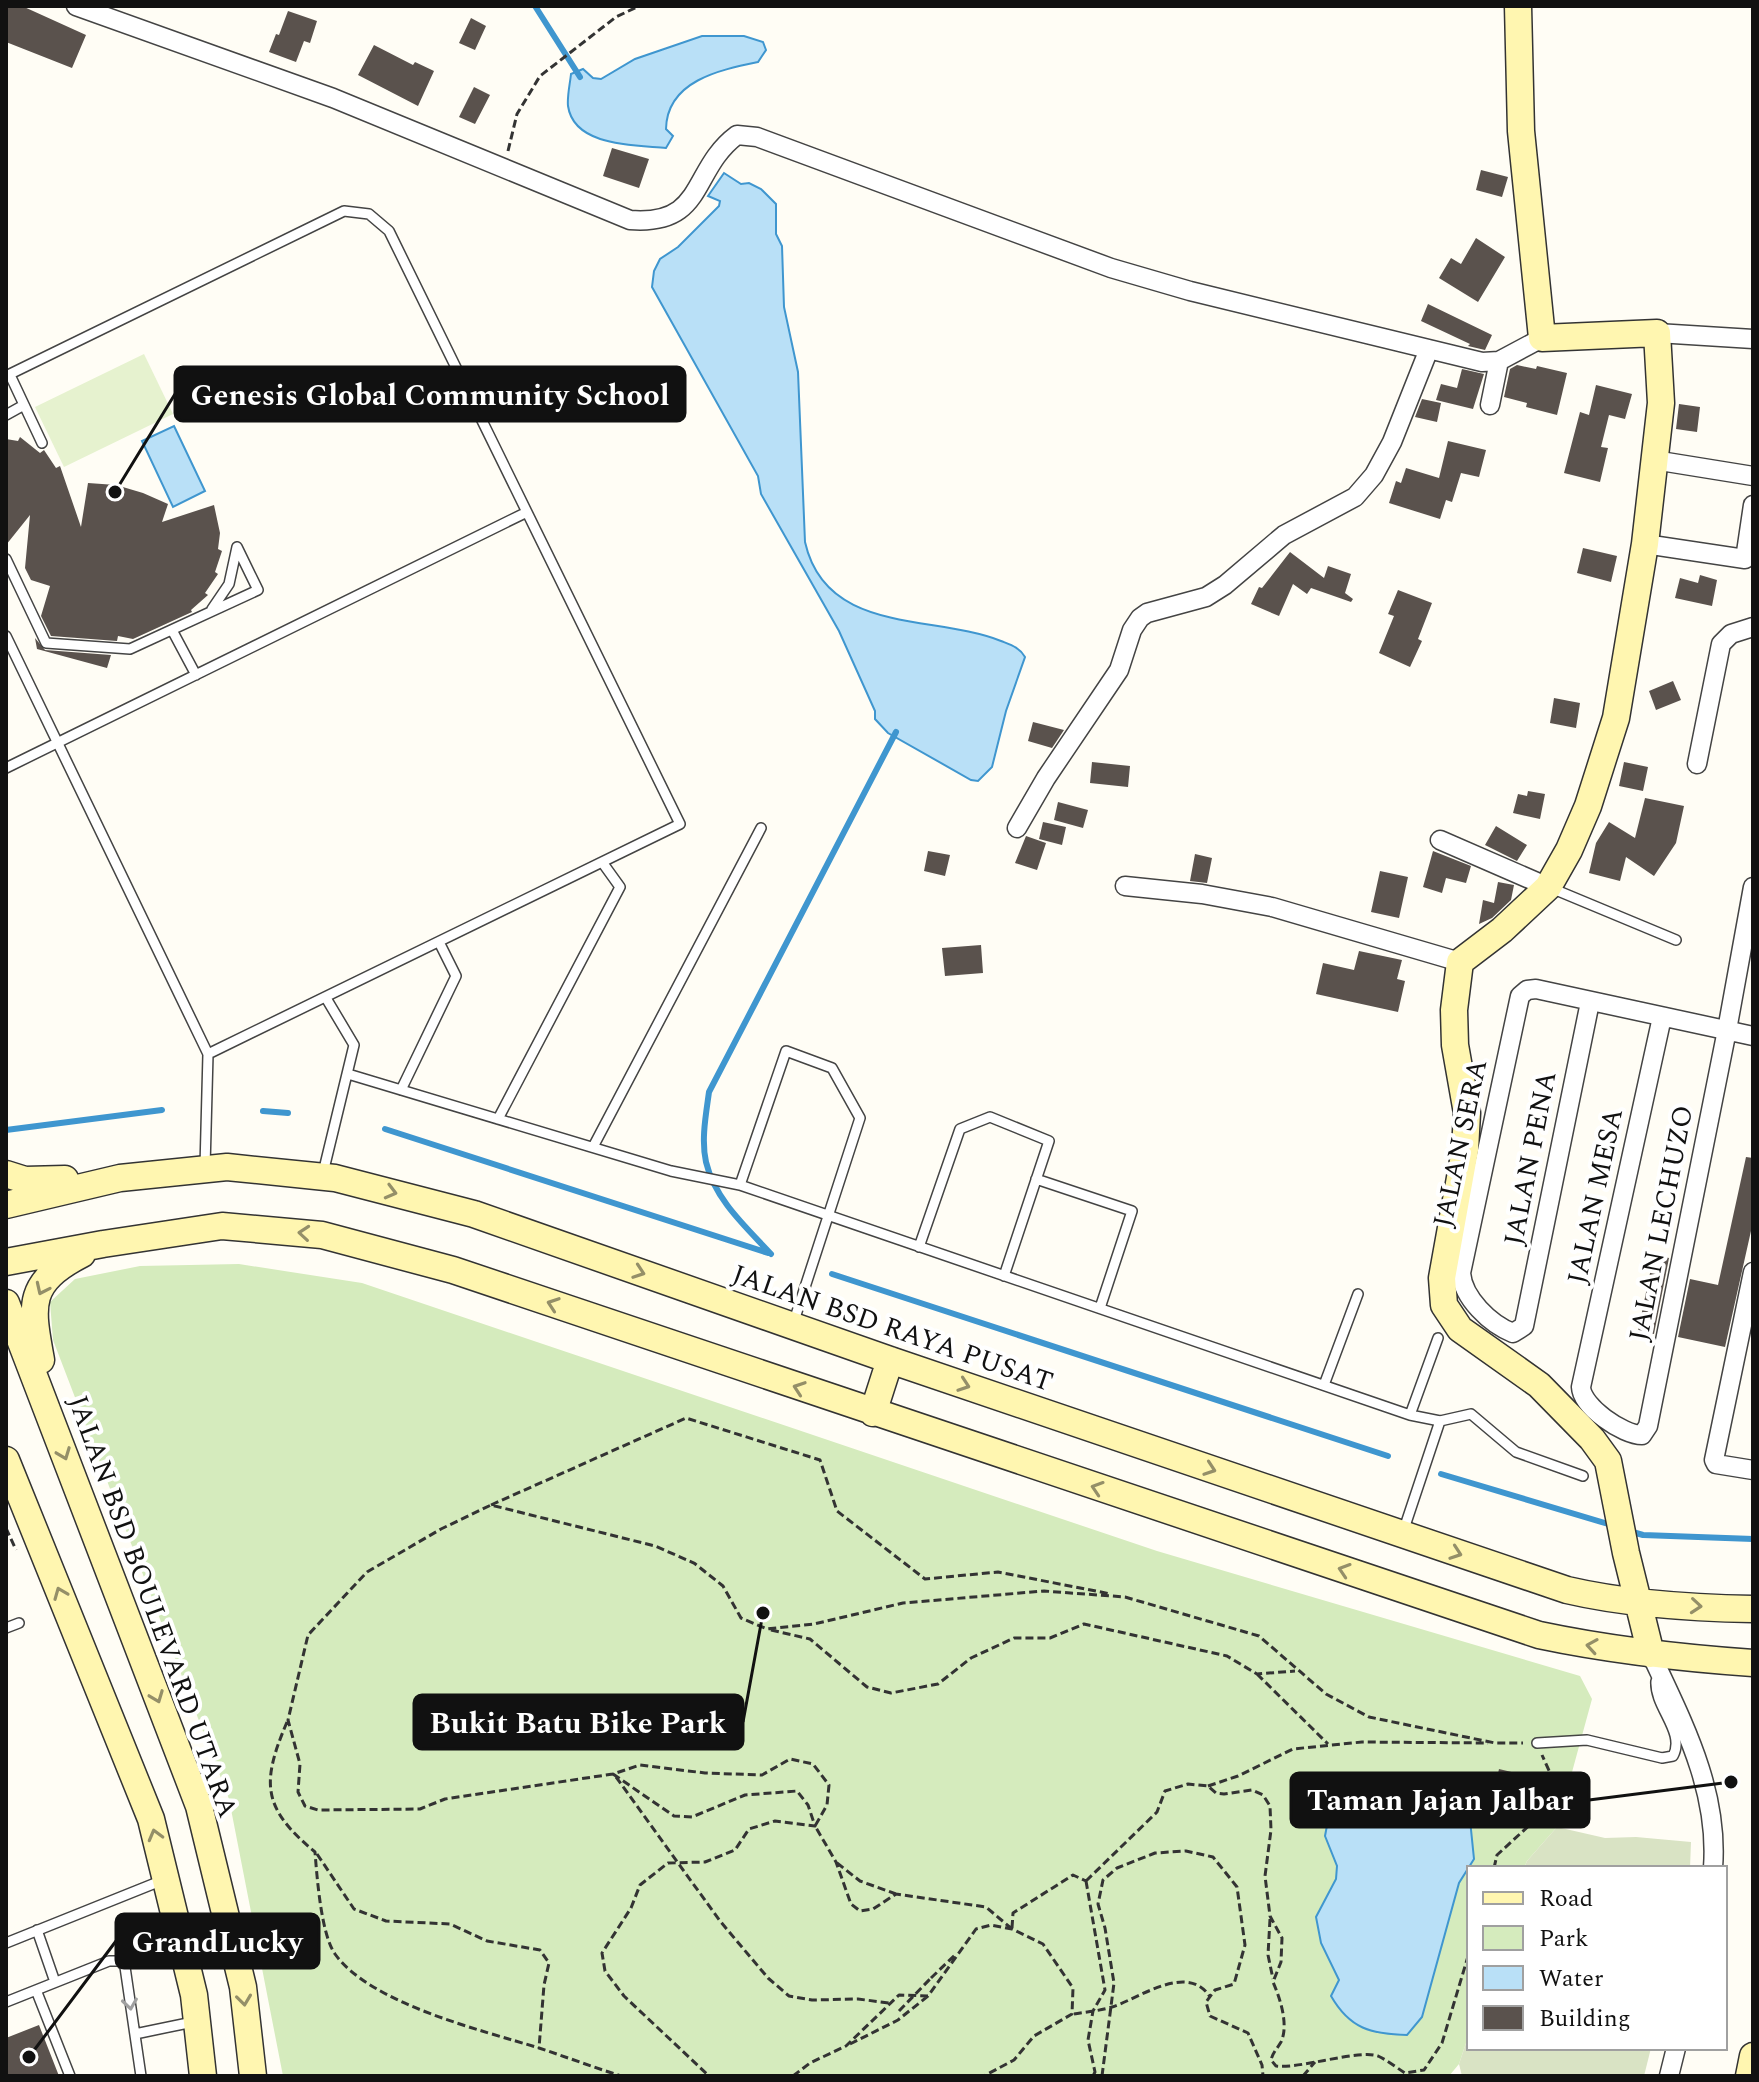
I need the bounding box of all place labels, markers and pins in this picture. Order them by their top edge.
callout: Genesis Global Community School [175,367,685,421]
callout: Bukit Batu Bike Park [414,1695,743,1749]
callout: Taman Jajan Jalbar [1291,1773,1589,1827]
callout: GrandLucky [116,1914,319,1968]

